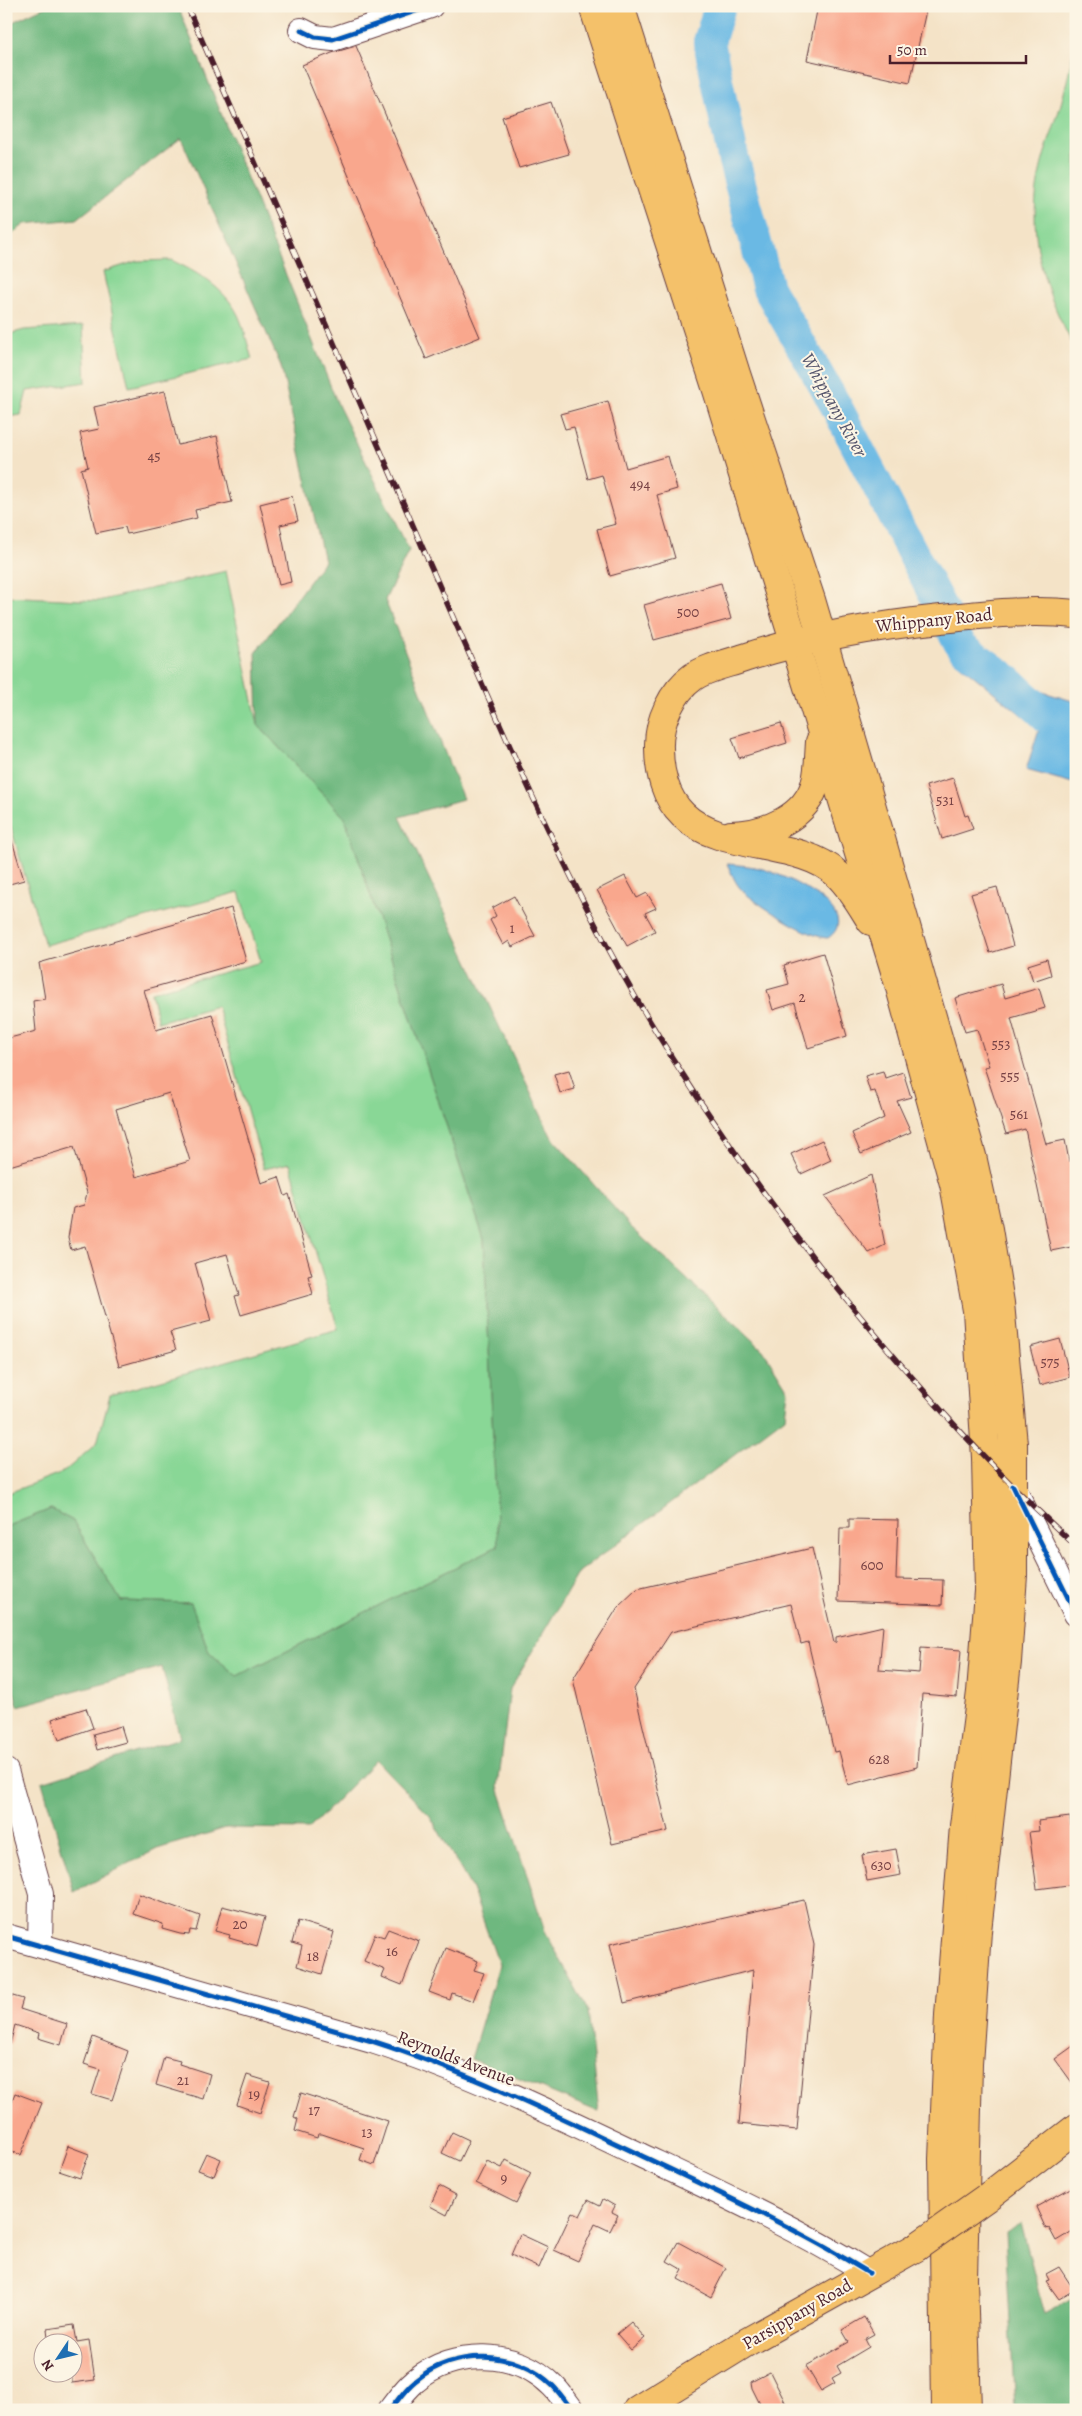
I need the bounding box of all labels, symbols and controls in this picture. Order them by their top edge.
scale bar [890,32,1026,64]
text: 50 m [897,40,927,60]
water label: Whippany River [795,348,874,463]
house number: 45 [147,446,161,466]
house number: 494 [630,474,650,494]
house number: 500 [677,602,699,622]
street label: Whippany Road [873,602,994,638]
house number: 531 [936,790,954,810]
house number: 1 [509,918,515,938]
house number: 2 [798,987,806,1007]
house number: 553 [991,1034,1011,1054]
house number: 555 [1000,1066,1020,1086]
house number: 561 [1010,1104,1028,1124]
house number: 575 [1040,1352,1060,1372]
house number: 600 [861,1555,883,1575]
house number: 628 [868,1749,890,1769]
house number: 630 [870,1855,892,1875]
house number: 20 [232,1914,248,1934]
house number: 16 [386,1941,398,1961]
house number: 18 [307,1946,319,1966]
street label: Reynolds Avenue [394,2025,518,2091]
house number: 21 [177,2070,189,2090]
house number: 19 [248,2084,260,2104]
house number: 17 [308,2100,320,2120]
house number: 13 [361,2122,373,2142]
house number: 9 [501,2168,508,2188]
street label: Parsippany Road [738,2273,857,2355]
north arrow [32,2334,82,2384]
text: N [37,2356,58,2375]

